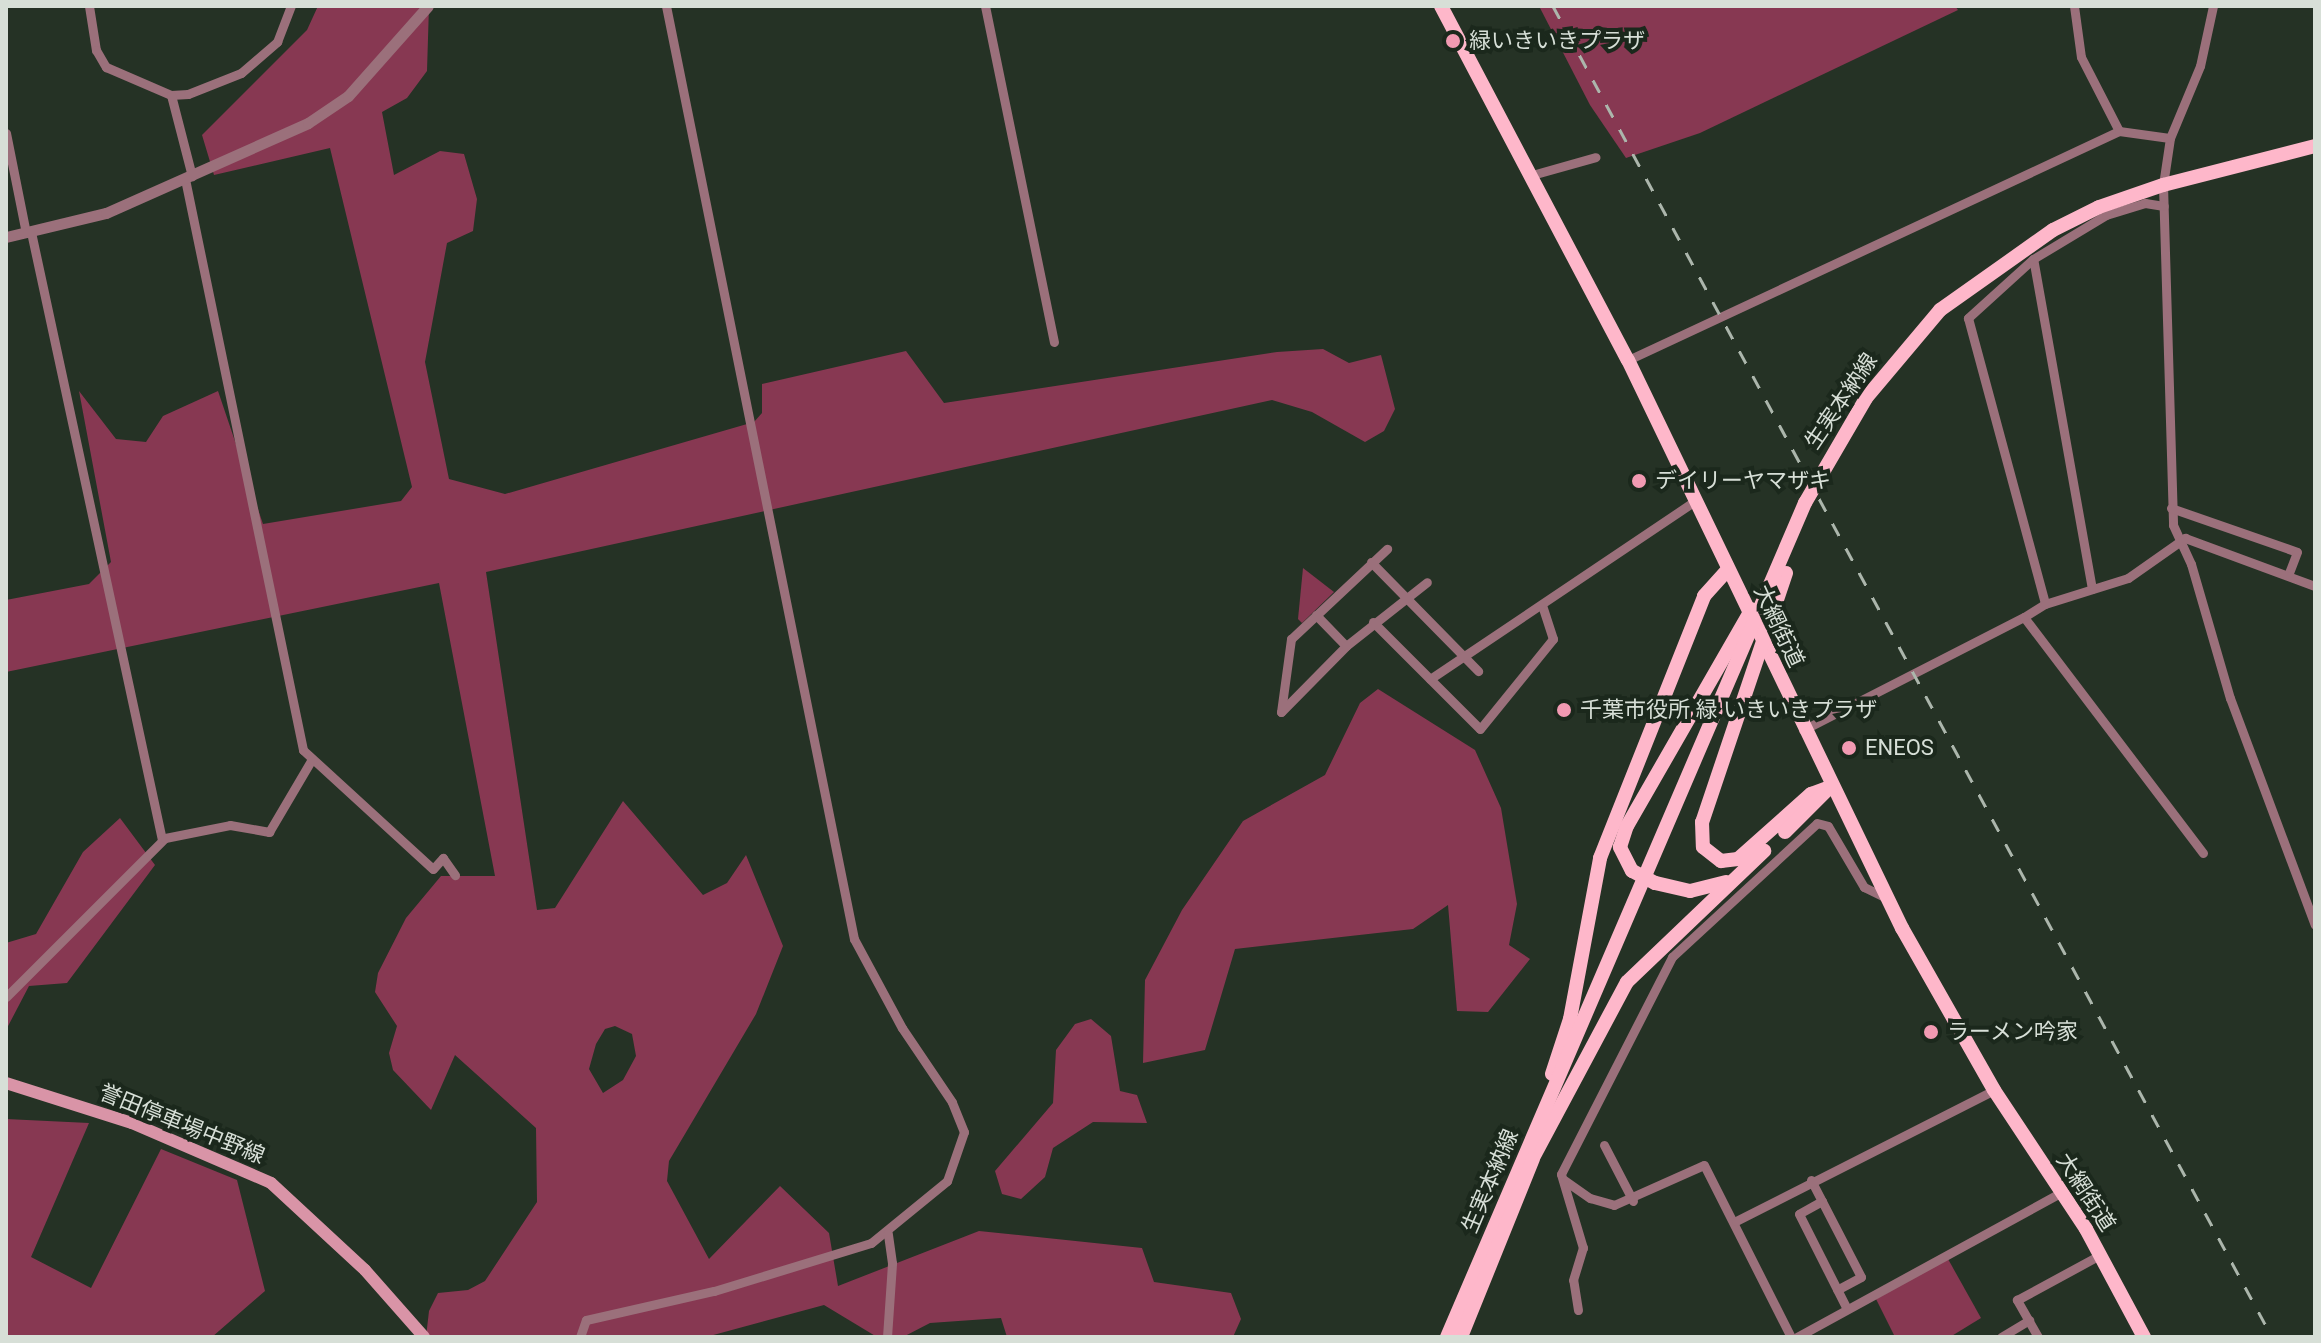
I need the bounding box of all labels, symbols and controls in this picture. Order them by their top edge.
place label: 緑いきいきプラザ [1469,28,1645,54]
marker: 緑いきいきプラザ [1444,32,1462,50]
street label: 生実本納線 [1799,348,1883,454]
place label: デイリーヤマザキ [1655,468,1831,494]
marker: デイリーヤマザキ [1630,472,1648,490]
street label: 大網街道 [1748,581,1810,671]
place label: 千葉市役所 緑 いきいきプラザ [1580,697,1877,723]
marker: 千葉市役所 緑 いきいきプラザ [1555,701,1573,719]
place label: ENEOS [1865,735,1934,761]
marker: ENEOS [1840,739,1858,757]
place label: ラーメン吟家 [1947,1019,2079,1045]
marker: ラーメン吟家 [1922,1023,1940,1041]
street label: 誉田停車場中野線 [95,1079,269,1169]
street label: 生実本納線 [1456,1125,1524,1237]
street label: 大網街道 [2051,1148,2121,1236]

